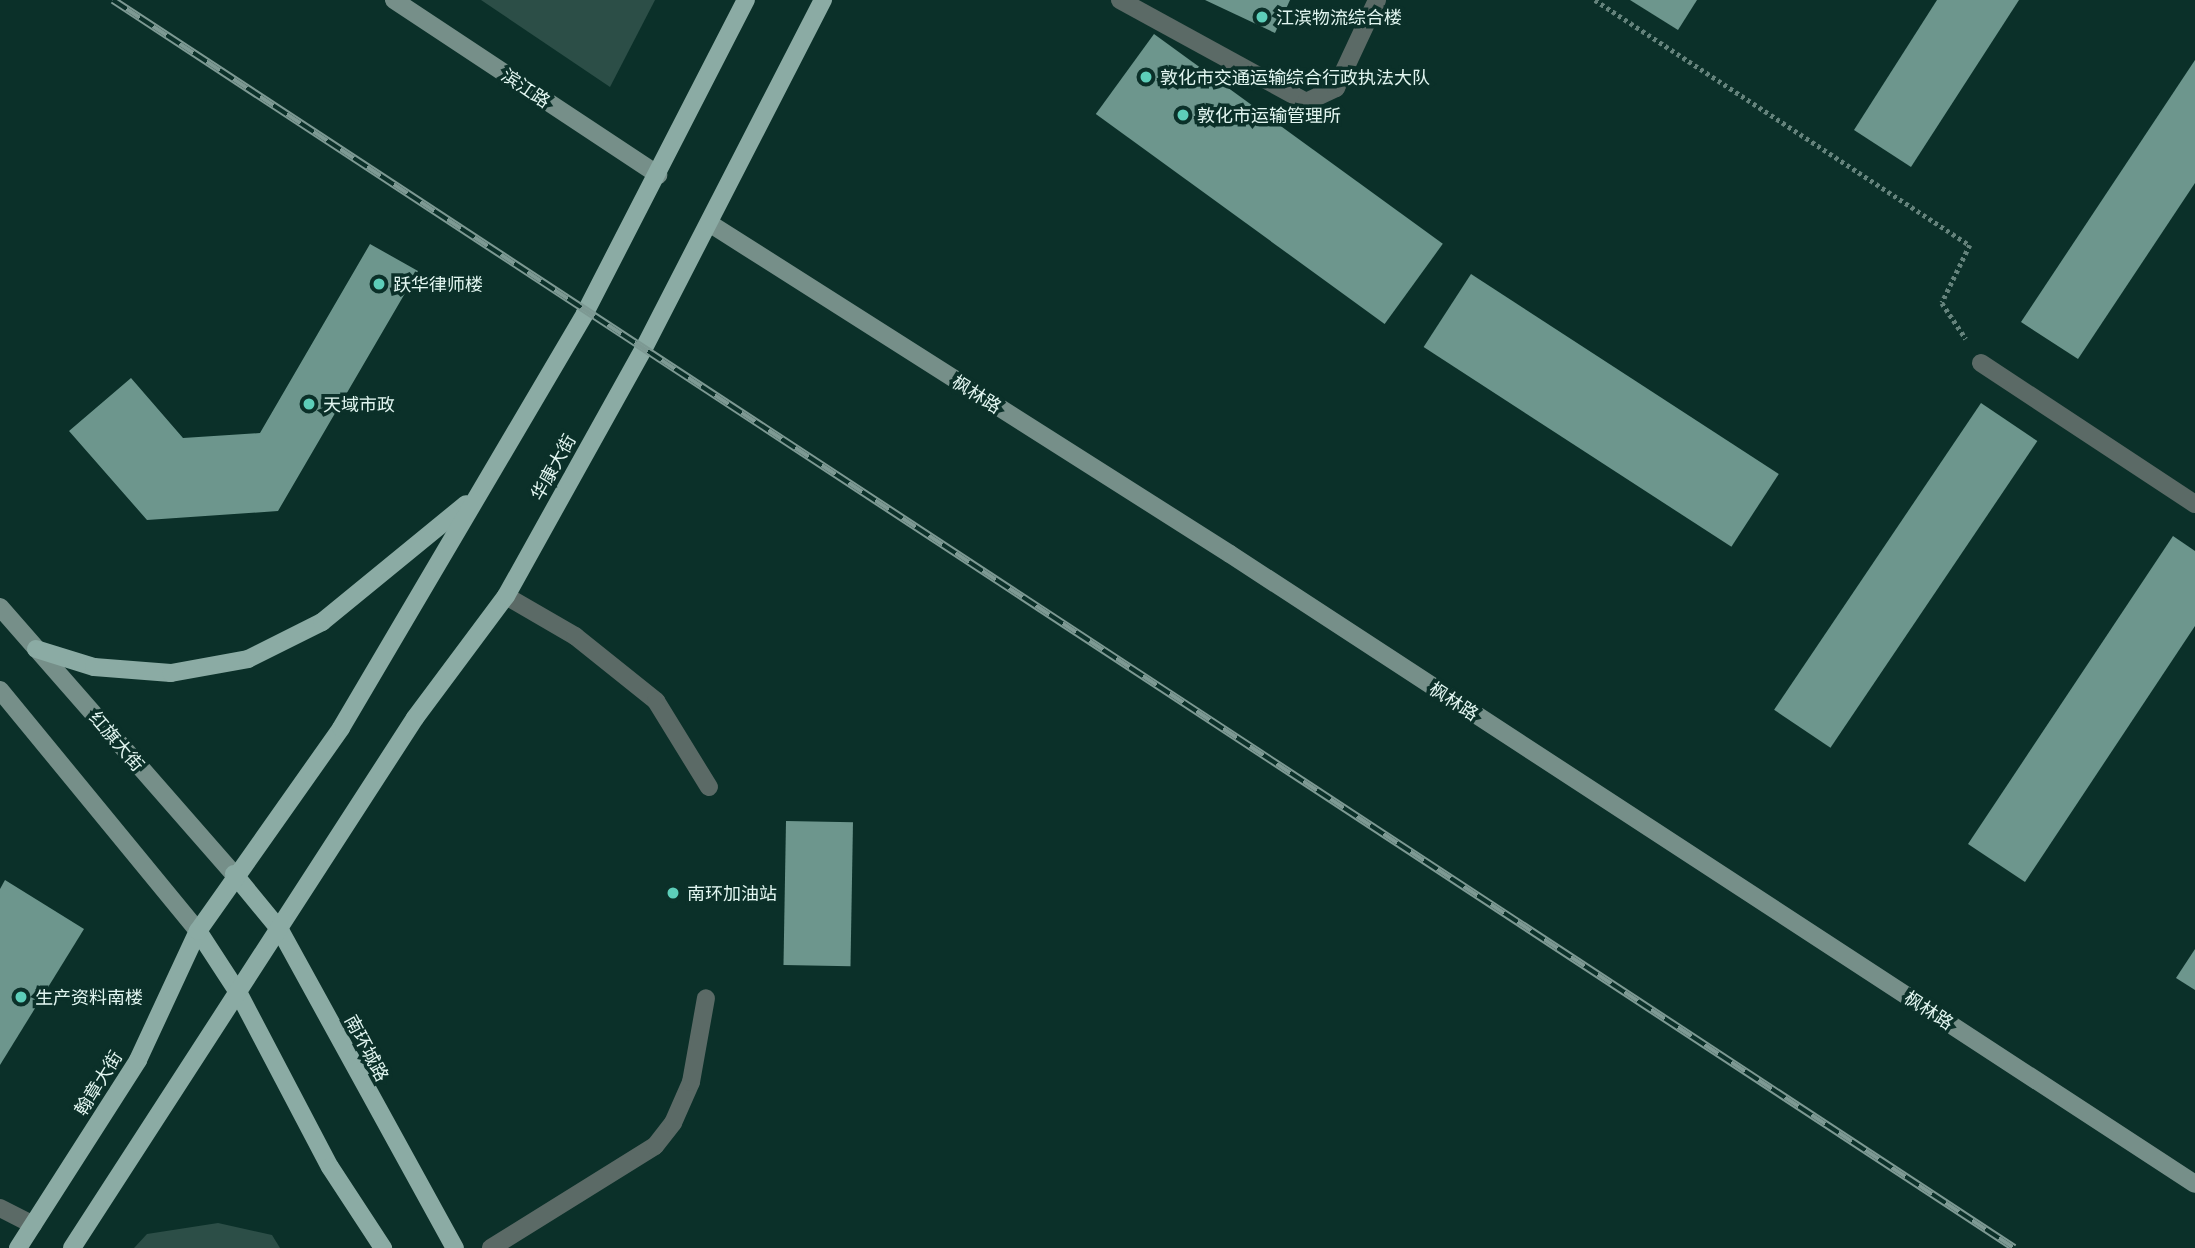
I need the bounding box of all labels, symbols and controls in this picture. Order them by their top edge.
place label: 江滨物流综合楼 [1276,6,1402,28]
marker: 江滨物流综合楼 [1254,9,1270,25]
street label: 滨江路 [498,64,554,112]
place label: 敦化市交通运输综合行政执法大队 [1160,66,1430,88]
marker: 敦化市交通运输综合行政执法大队 [1138,69,1154,85]
place label: 敦化市运输管理所 [1197,104,1341,126]
marker: 敦化市运输管理所 [1175,107,1191,123]
place label: 跃华律师楼 [393,273,483,295]
marker: 跃华律师楼 [371,276,387,292]
street label: 枫林路 [948,371,1006,417]
place label: 天域市政 [323,393,395,415]
marker: 天域市政 [301,396,317,412]
street label: 华康大街 [526,430,580,504]
street label: 枫林路 [1425,677,1483,725]
street label: 红旗大街 [85,707,149,775]
place label: 南环加油站 [687,882,777,904]
marker: 南环加油站 [665,885,681,901]
place label: 生产资料南楼 [35,986,143,1008]
street label: 枫林路 [1900,986,1958,1034]
marker: 生产资料南楼 [13,989,29,1005]
street label: 南环城路 [341,1011,393,1085]
street label: 翰章大街 [70,1047,126,1119]

